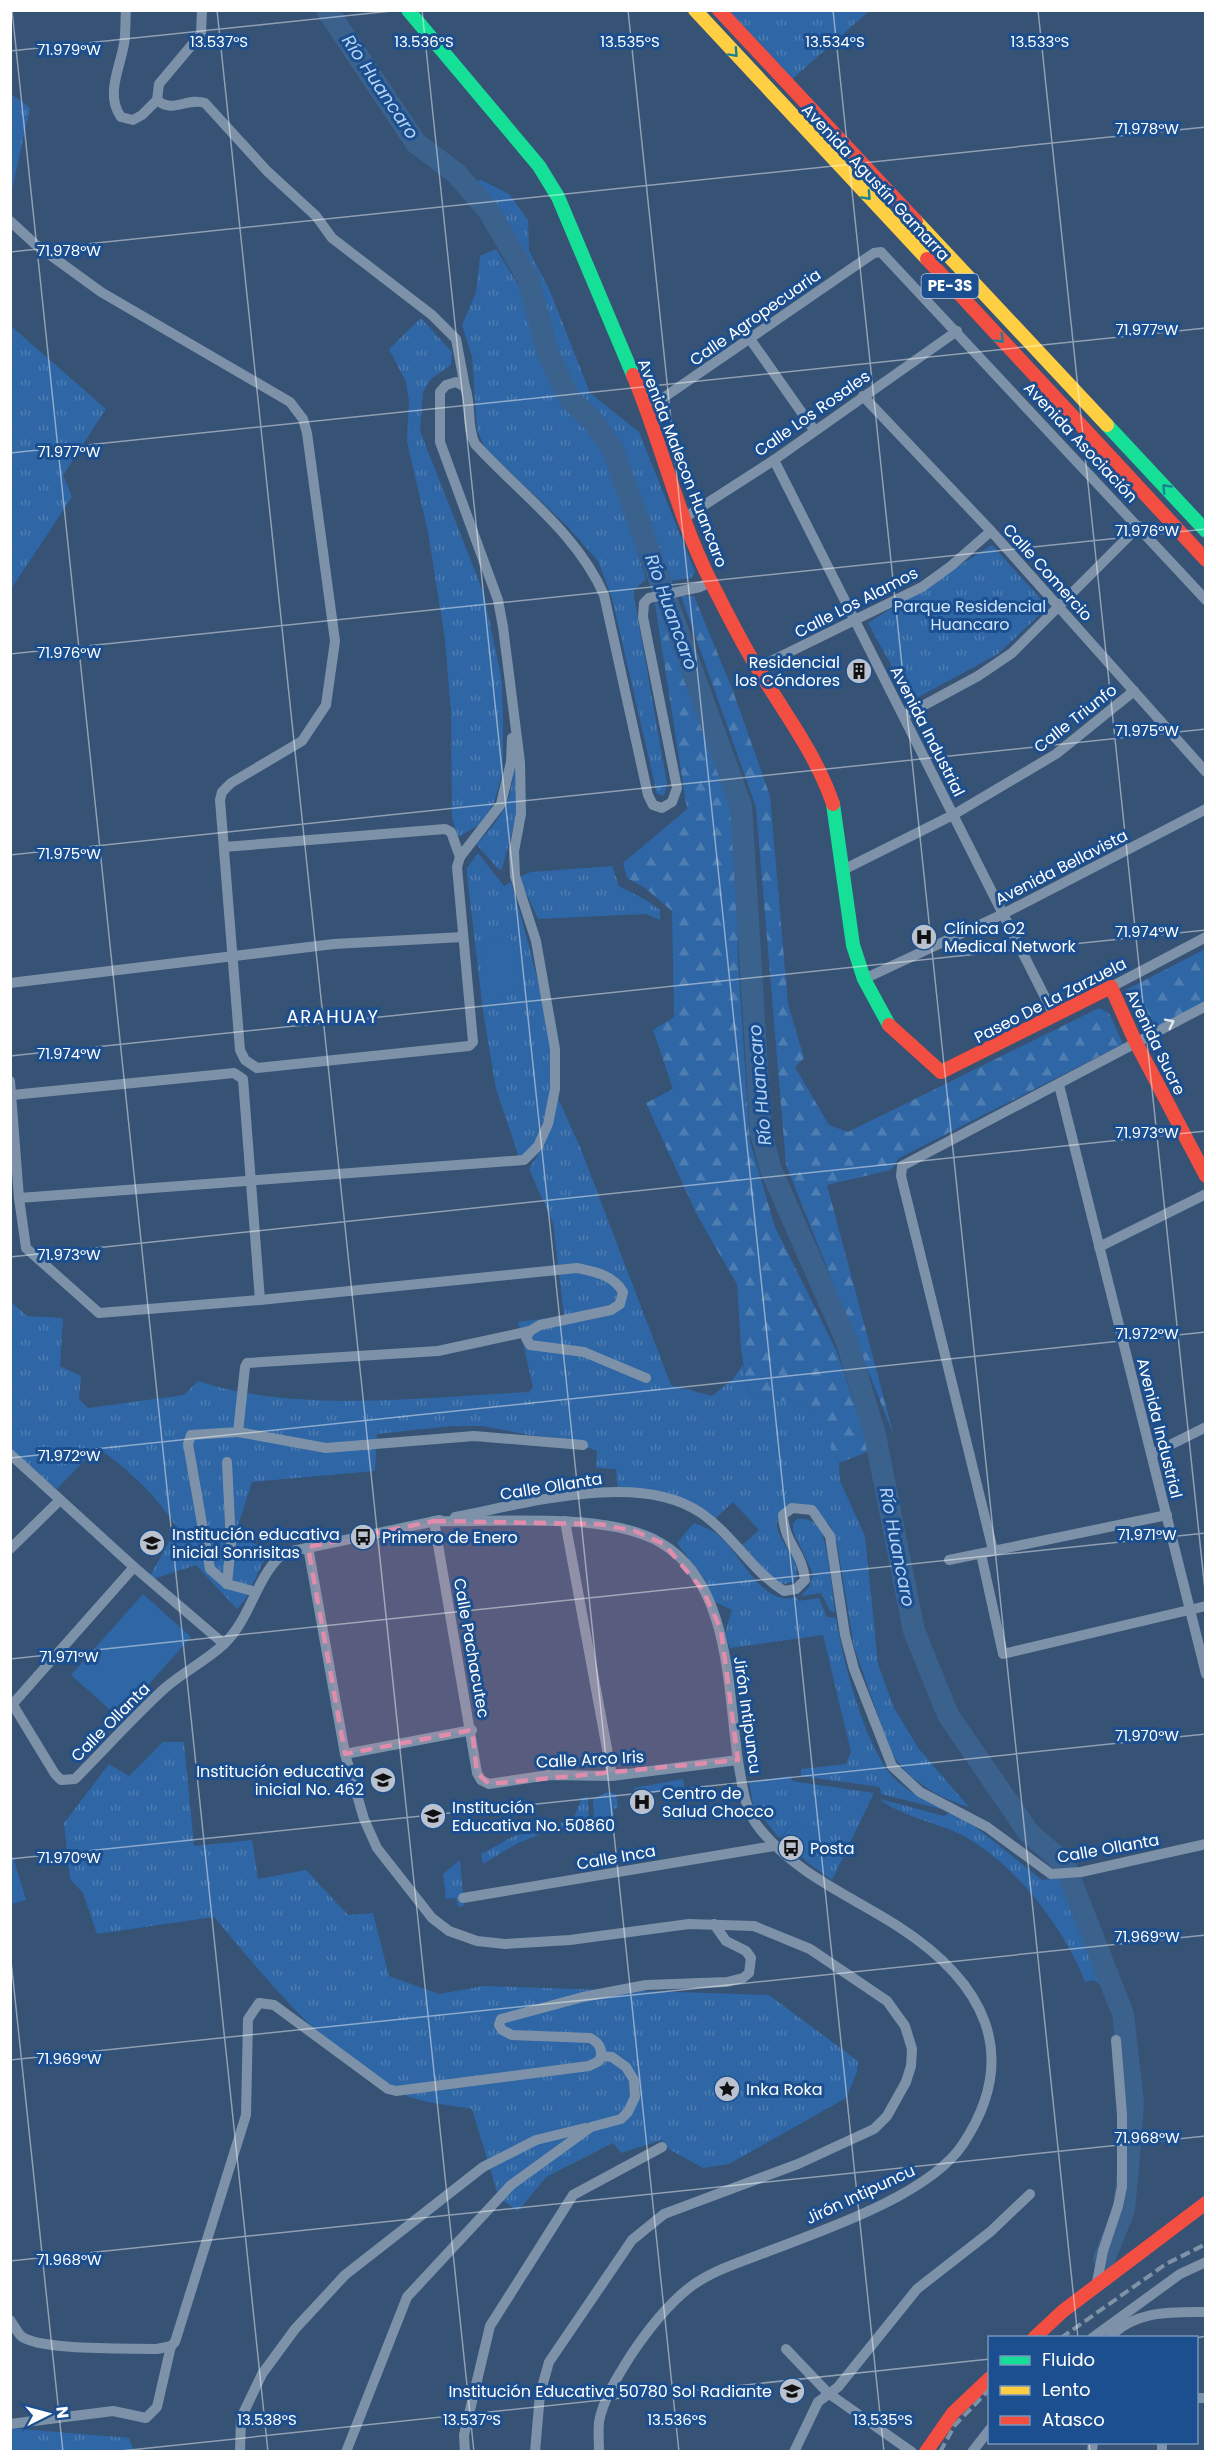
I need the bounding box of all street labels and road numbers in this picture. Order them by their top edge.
street label: Avenida Agustín Gamarra [796,99,955,266]
street label: Calle Agropecuaria [685,263,825,371]
road number: PE-3S [922,274,978,298]
street label: Avenida Malecon Huancaro [632,356,733,571]
street label: Calle Los Rosales [750,365,875,462]
street label: Avenida Asociación [1018,377,1143,508]
street label: Calle Comercio [998,519,1098,626]
street label: Calle Los Alamos [791,561,922,643]
street label: Avenida Industrial [885,662,970,801]
street label: Calle Triunfo [1029,679,1122,758]
street label: Avenida Bellavista [991,824,1132,911]
street label: Paseo De La Zarzuela [970,952,1130,1049]
street label: Avenida Sucre [1120,985,1191,1099]
street label: Avenida Industrial [1131,1356,1188,1501]
street label: Calle Ollanta [498,1467,604,1506]
street label: Calle Pachacutec [448,1576,495,1720]
street label: Jirón Intipuncu [728,1655,767,1775]
street label: Calle Ollanta [66,1678,155,1767]
street label: Calle Arco Iris [535,1745,645,1774]
street label: Calle Ollanta [1055,1828,1161,1869]
street label: Calle Inca [575,1839,657,1876]
street label: Jirón Intipuncu [802,2159,919,2230]

